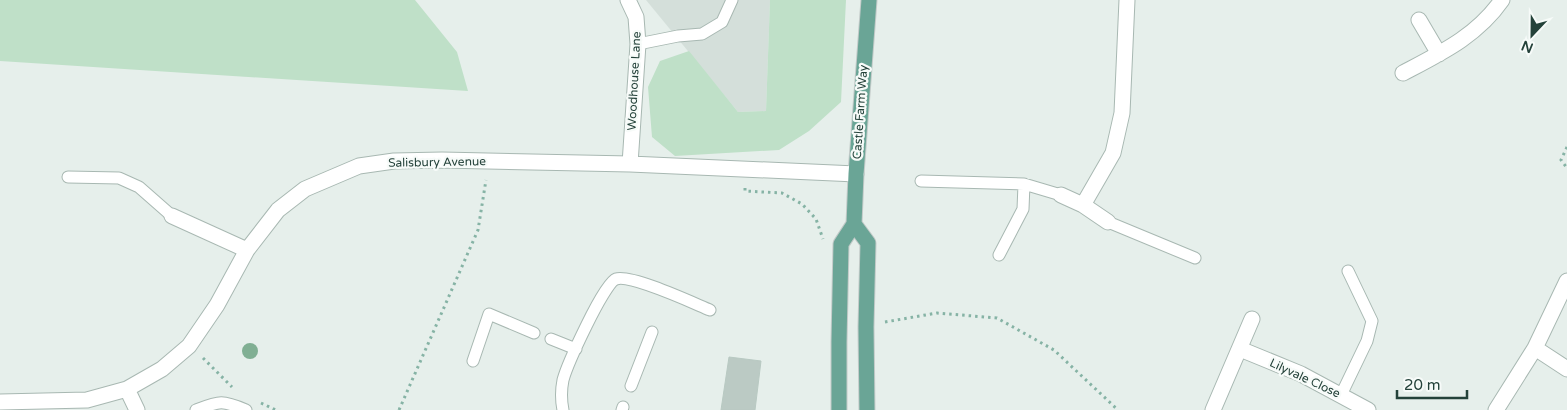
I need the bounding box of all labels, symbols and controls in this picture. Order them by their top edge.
north arrow [1507,10,1557,60]
street label: Woodhouse Lane [624,31,644,131]
text: N [1519,37,1536,57]
street label: Castle Farm Way [850,64,870,160]
street label: Salisbury Avenue [388,154,486,170]
street label: Lilyvale Close [1267,356,1343,401]
scale bar [1397,368,1467,400]
text: 20 m [1404,376,1441,394]

